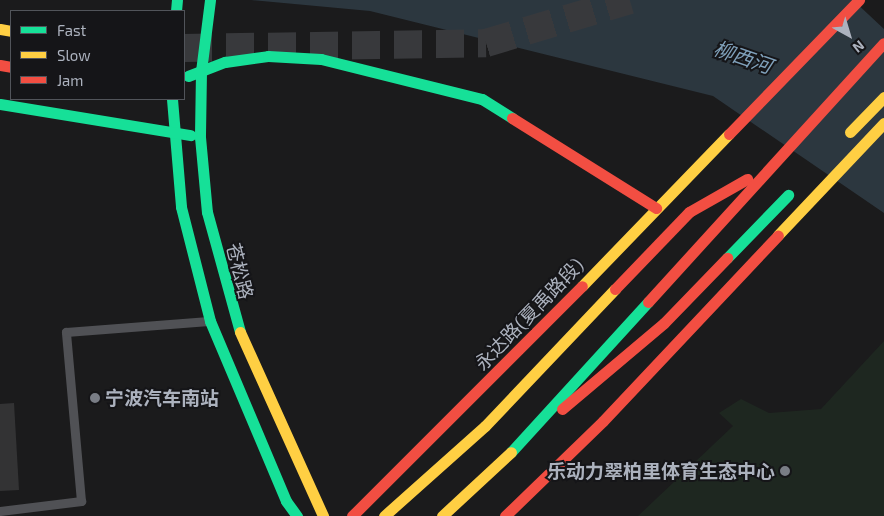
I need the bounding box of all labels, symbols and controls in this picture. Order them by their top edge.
legend [10,10,185,100]
north arrow [824,10,874,60]
text: Fast [57,21,86,39]
water label: 柳西河 [711,36,775,78]
text: N [849,37,868,57]
text: Slow [57,46,91,64]
text: Jam [57,71,83,89]
street label: 苍松路 [222,241,258,301]
street label: 永达路(夏禹路段) [470,253,588,375]
place label: 宁波汽车南站 [105,387,219,409]
marker: 宁波汽车南站 [89,392,101,404]
place label: 乐动力翠柏里体育生态中心 [547,460,775,482]
marker: 乐动力翠柏里体育生态中心 [779,465,791,477]

